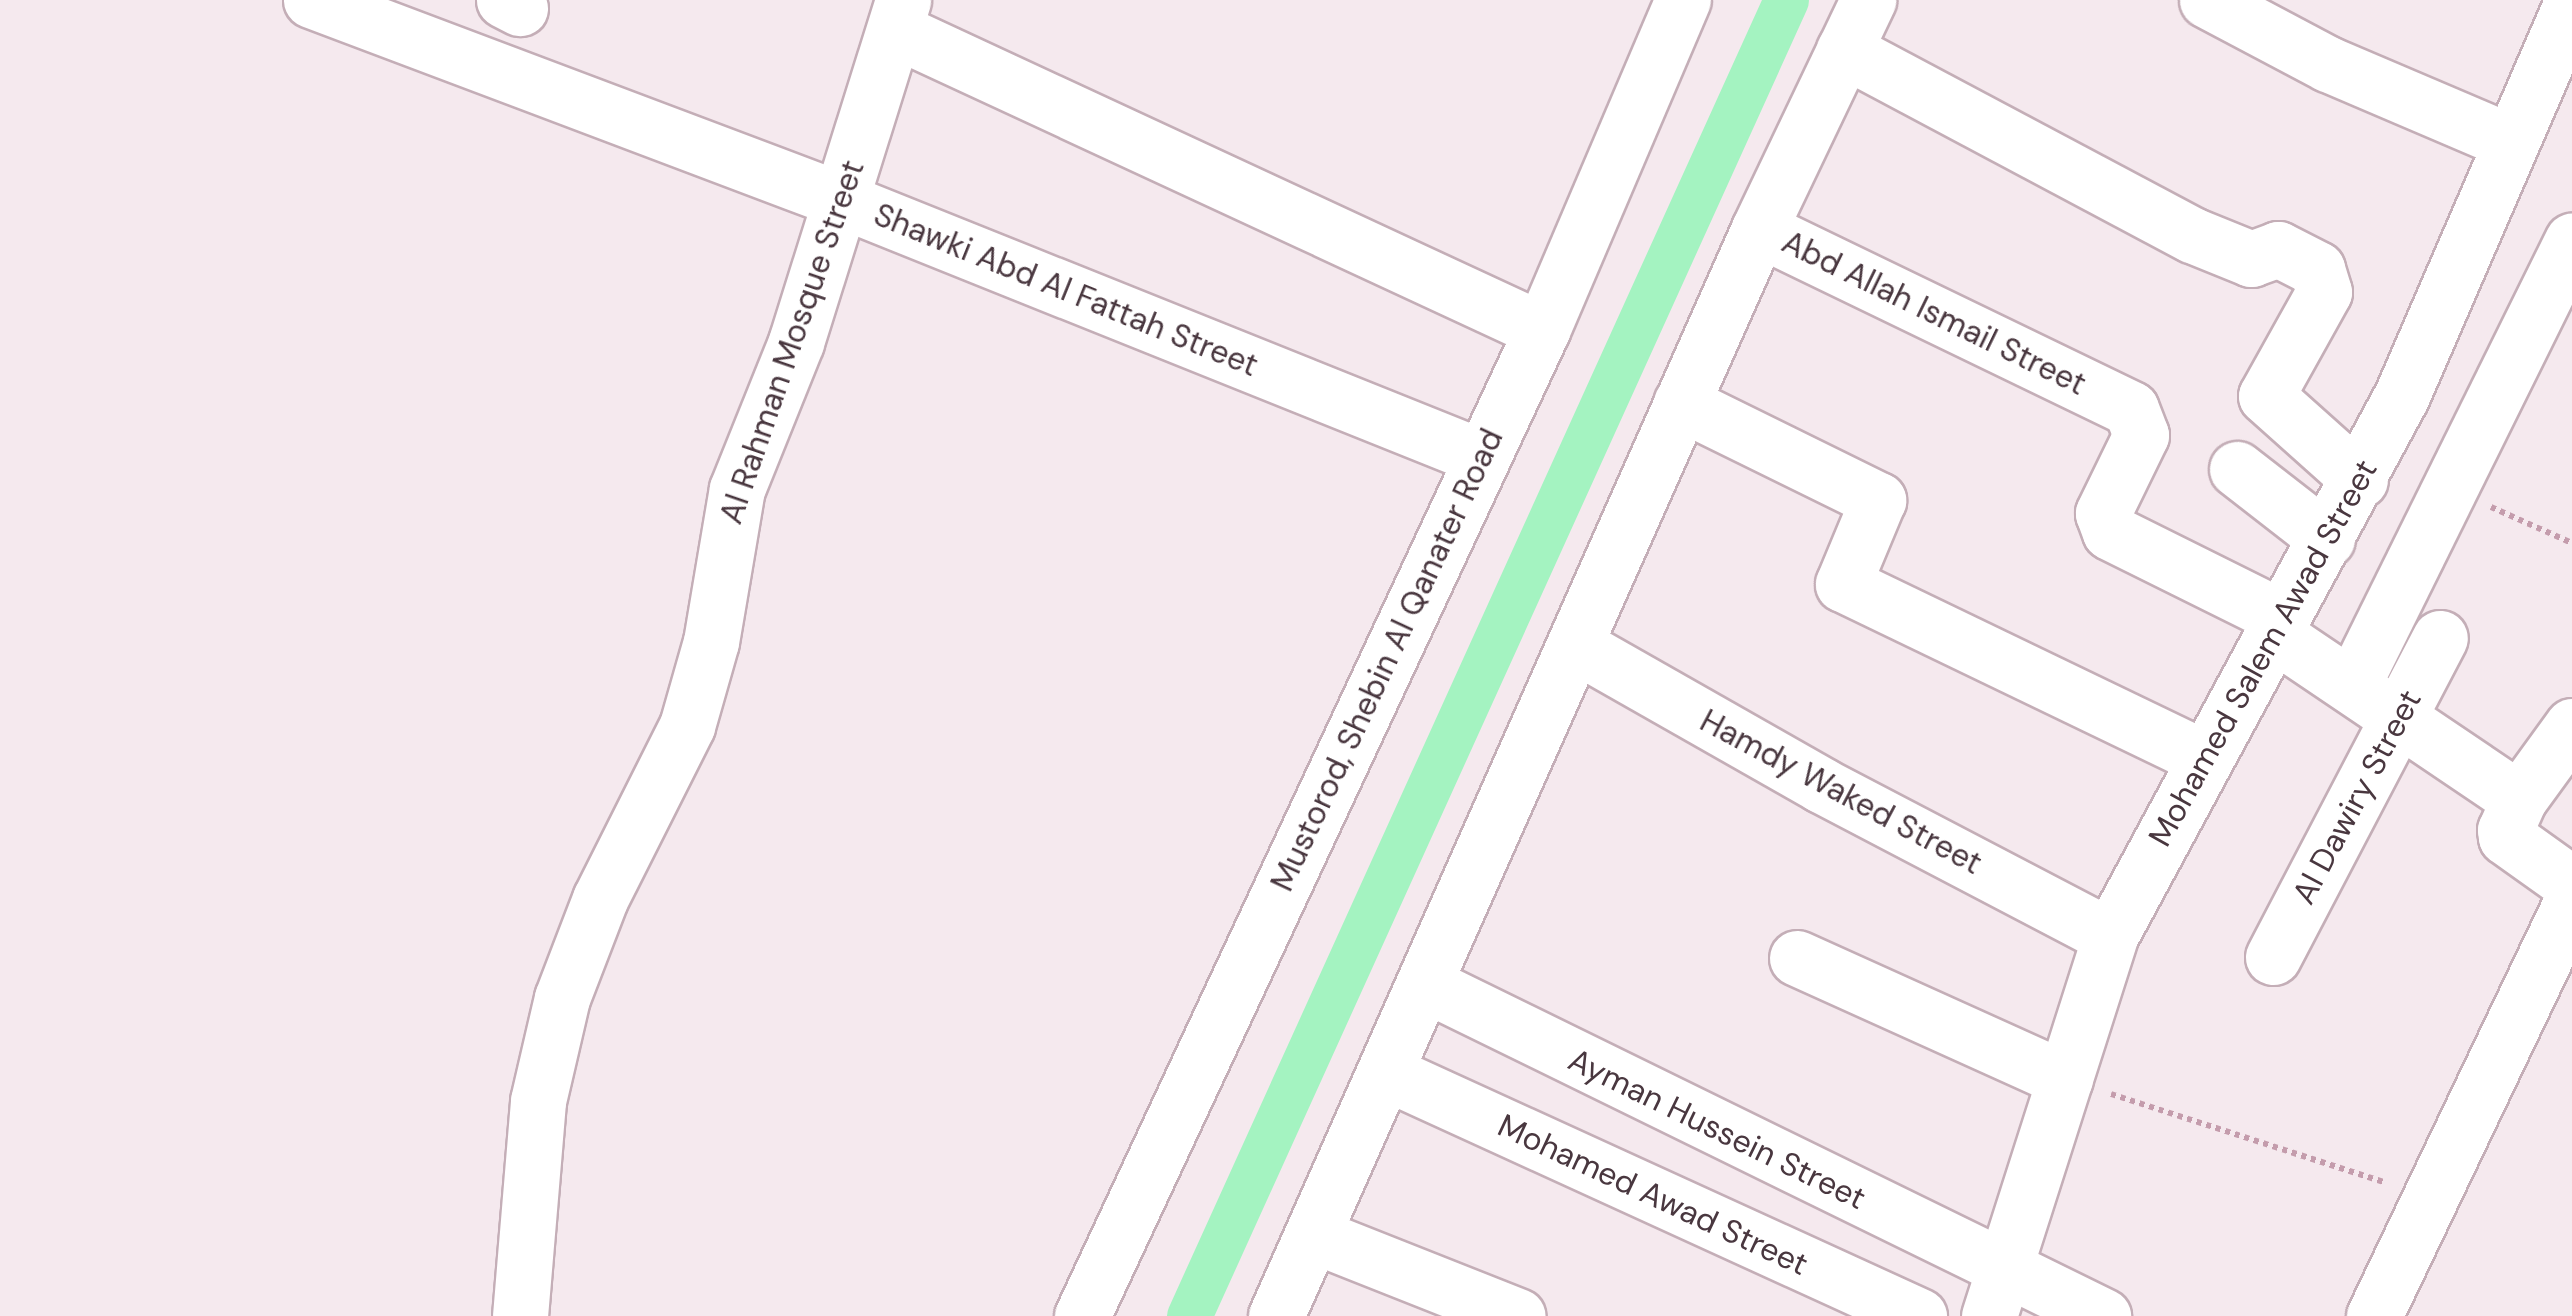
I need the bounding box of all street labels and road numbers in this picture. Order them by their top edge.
street label: Al Rahman Mosque Street [712,155,872,529]
street label: Shawki Abd Al Fattah Street [868,195,1264,385]
street label: Abd Allah Ismail Street [1776,223,2092,403]
street label: Mustorod, Shebin Al Qanater Road [1263,423,1511,897]
street label: Mohamed Salem Awad Street [2141,453,2385,853]
street label: Al Dawiry Street [2284,683,2430,911]
street label: Hamdy Waked Street [1694,702,1988,882]
street label: Ayman Hussein Street [1562,1040,1872,1218]
street label: Mohamed Awad Street [1492,1106,1814,1284]

